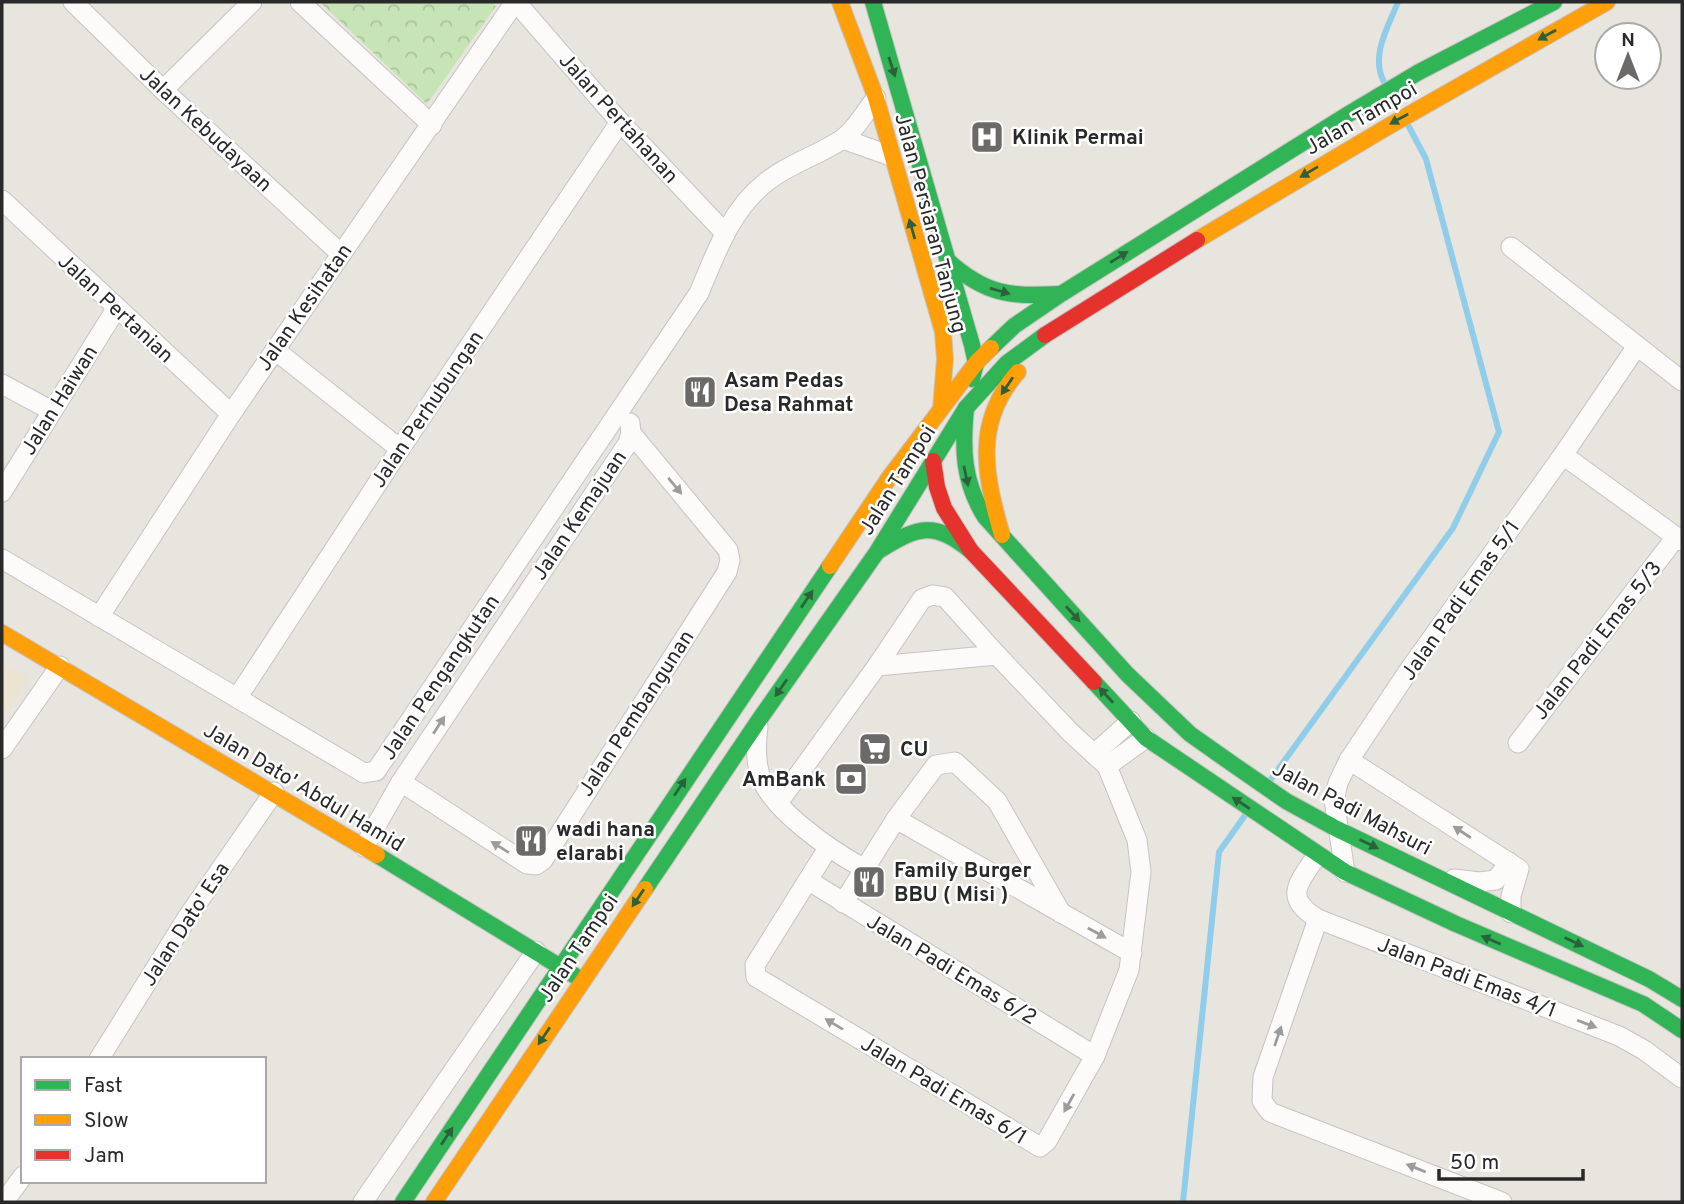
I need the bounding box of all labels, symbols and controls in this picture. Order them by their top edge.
north arrow [1593,21,1663,91]
one-way arrow [1537,29,1557,41]
text: N [1621,29,1635,53]
street label: Jalan Pertahanan [552,48,684,190]
one-way arrow [887,57,898,78]
street label: Jalan Kebudayaan [133,62,277,199]
street label: Jalan Tampoi [1301,76,1423,162]
street label: Jalan Persiaran Tanjung [887,111,972,336]
one-way arrow [1389,113,1409,125]
hospital icon: Klinik Permai [968,118,1006,156]
place label: Klinik Permai [1012,125,1144,152]
one-way arrow [1299,166,1318,178]
one-way arrow [906,218,916,239]
street label: Jalan Kesihatan [251,239,359,377]
street label: Jalan Pertanian [51,249,179,370]
one-way arrow [1109,251,1128,264]
one-way arrow [990,286,1011,296]
street label: Jalan Perhubungan [366,326,491,494]
street label: Jalan Haiwan [16,341,105,461]
place label: Asam Pedas Desa Rahmat [724,368,853,419]
restaurant icon: Asam Pedas Desa Rahmat [681,373,719,411]
one-way arrow [1000,376,1013,396]
street label: Jalan Tampoi [854,421,943,541]
street label: Jalan Kemajuan [527,446,634,586]
one-way arrow [960,465,971,487]
one-way arrow [667,477,682,494]
street label: Jalan Padi Emas 5/1 [1396,515,1527,686]
street label: Jalan Padi Emas 5/3 [1528,556,1669,726]
one-way arrow [801,589,814,609]
street label: Jalan Pengangkutan [376,590,507,766]
one-way arrow [1064,605,1080,622]
street label: Jalan Pembangunan [573,625,701,802]
one-way arrow [774,679,788,697]
one-way arrow [1099,687,1115,704]
one-way arrow [432,715,445,735]
street label: Jalan Dato' Abdul Hamid [198,718,409,859]
supermarket icon: CU [856,730,894,768]
place label: CU [900,737,928,764]
street label: Jalan Padi Mahsuri [1267,756,1436,863]
bank icon: AmBank [832,760,870,798]
place label: AmBank [742,767,826,794]
one-way arrow [673,778,686,797]
one-way arrow [1232,797,1251,810]
place label: wadi hana elarabi [556,817,655,868]
restaurant icon: wadi hana elarabi [512,822,550,860]
one-way arrow [1452,826,1472,839]
one-way arrow [1359,838,1379,850]
one-way arrow [490,840,510,853]
street label: Jalan Dato' Esa [136,858,236,992]
place label: Family Burger BBU ( Misi ) [894,858,1032,909]
restaurant icon: Family Burger BBU ( Misi ) [850,863,888,901]
one-way arrow [631,889,645,907]
street label: Jalan Tampoi [533,890,625,1008]
street label: Jalan Padi Emas 6/2 [861,909,1041,1032]
one-way arrow [1087,927,1106,939]
street label: Jalan Padi Emas 4/1 [1373,932,1560,1025]
one-way arrow [1481,934,1502,945]
one-way arrow [1564,937,1584,948]
one-way arrow [824,1017,843,1030]
one-way arrow [1577,1018,1598,1029]
one-way arrow [1273,1025,1284,1046]
one-way arrow [538,1027,551,1046]
street label: Jalan Padi Emas 6/1 [855,1031,1031,1152]
legend [21,1057,266,1183]
text: Fast [84,1073,123,1100]
one-way arrow [1063,1093,1075,1112]
text: Slow [84,1108,129,1135]
one-way arrow [440,1126,453,1146]
scale bar [1439,1138,1582,1182]
text: Jam [84,1143,125,1170]
text: 50 m [1450,1150,1499,1177]
one-way arrow [1405,1162,1426,1173]

